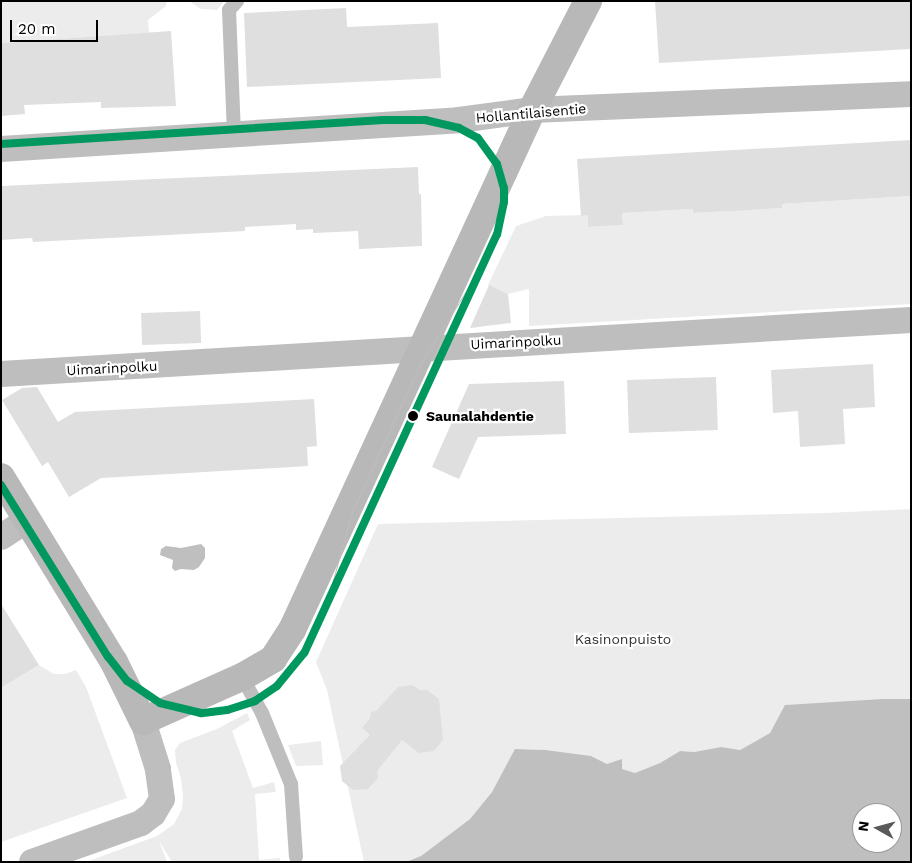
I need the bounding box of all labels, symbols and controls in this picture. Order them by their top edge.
scale bar [12,10,100,42]
text: 20 m [18,20,56,38]
street label: Hollantilaisentie [475,100,587,126]
street label: Uimarinpolku [470,331,562,353]
street label: Uimarinpolku [66,357,158,379]
marker: Saunalahdentie [404,407,422,425]
place label: Saunalahdentie [426,408,534,424]
park label: Kasinonpuisto [575,631,671,647]
north arrow [852,803,902,853]
text: N [855,820,872,832]

